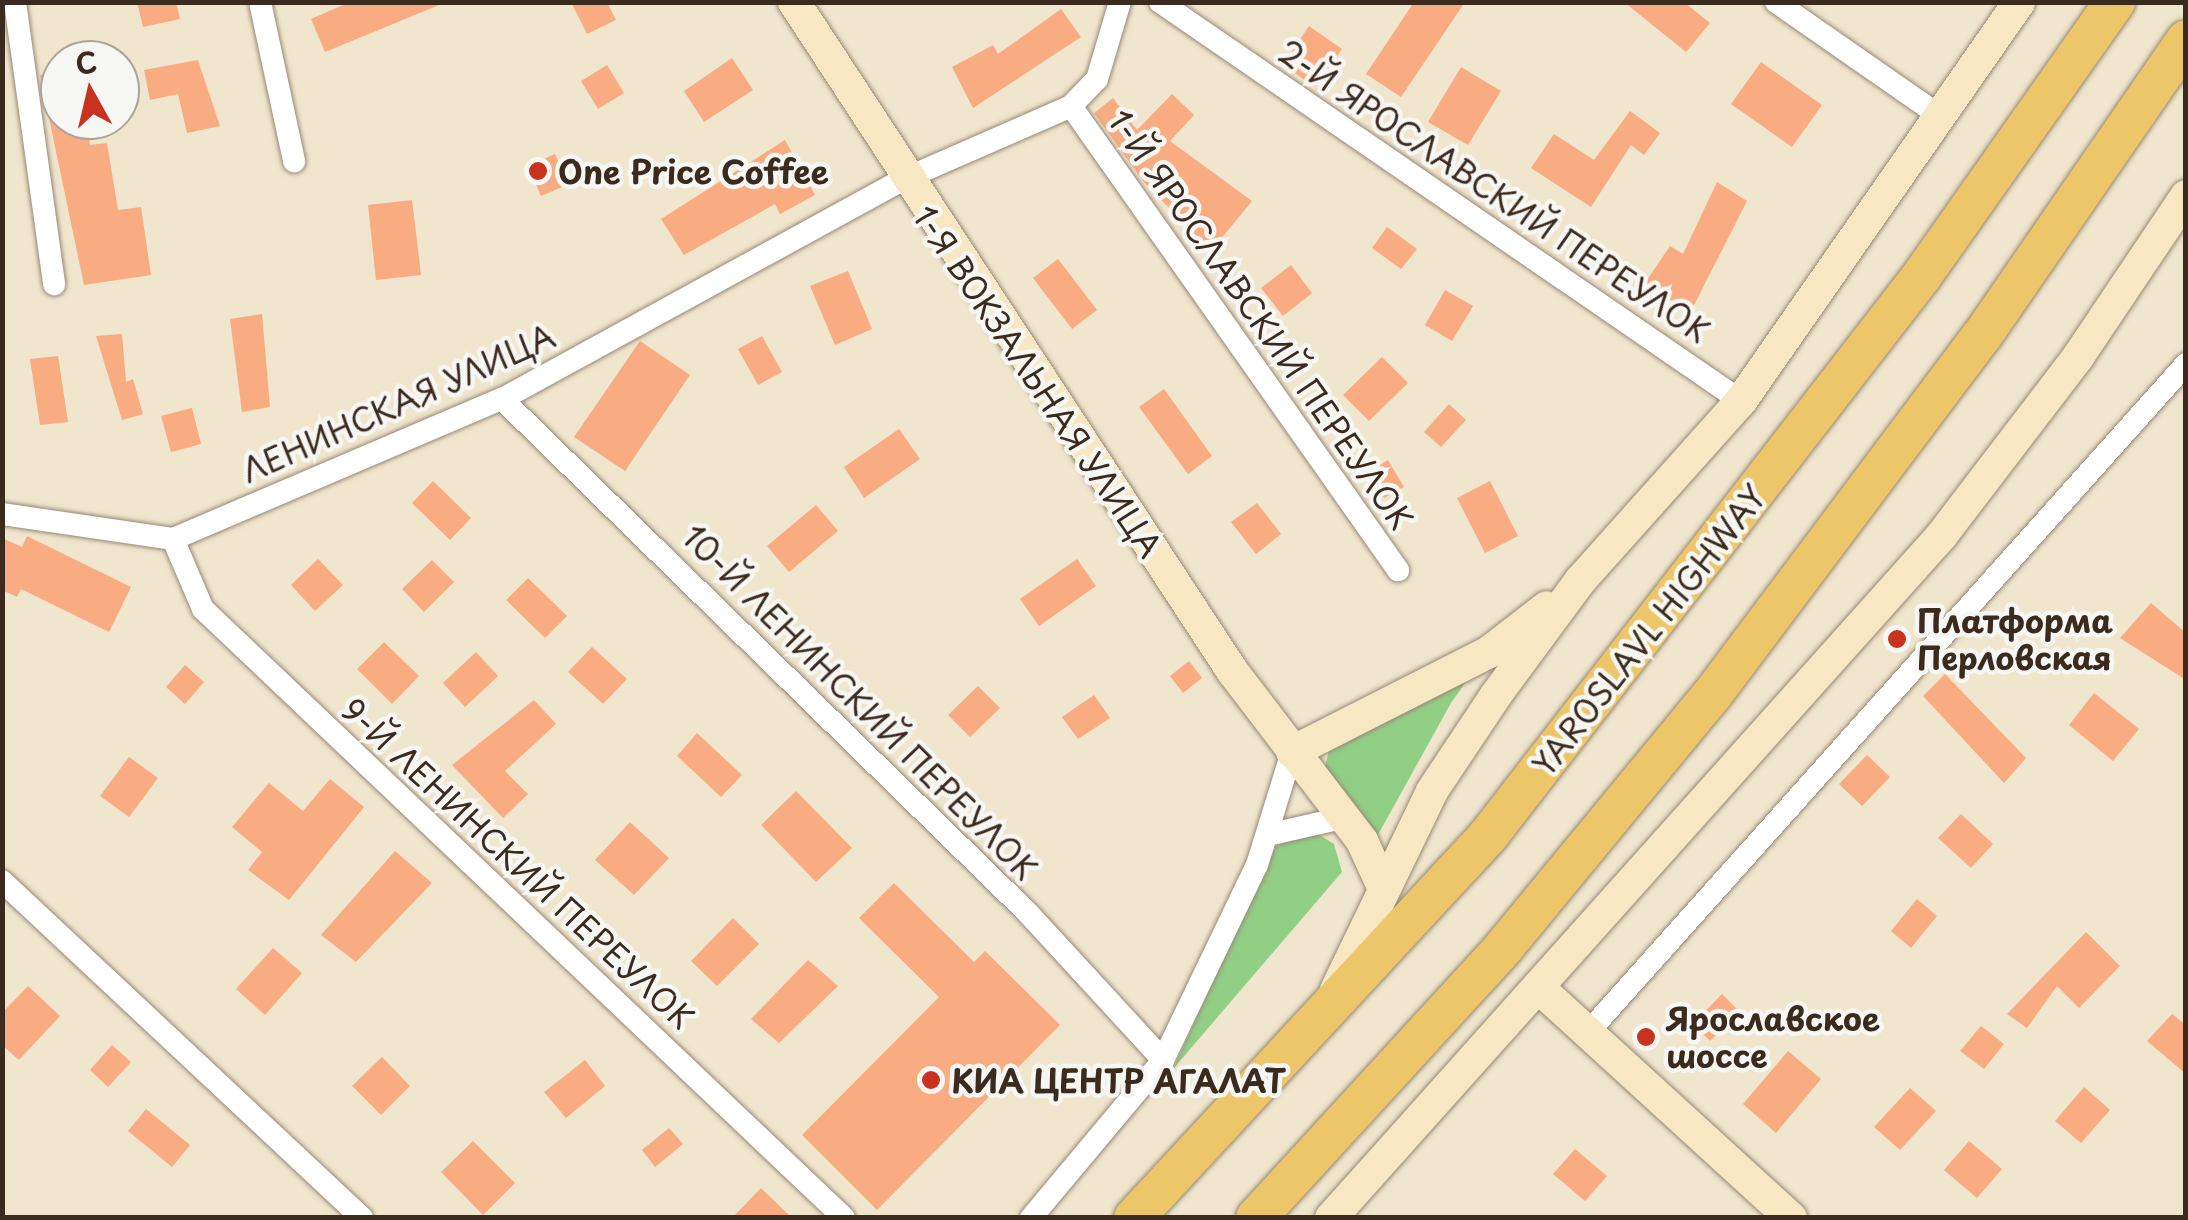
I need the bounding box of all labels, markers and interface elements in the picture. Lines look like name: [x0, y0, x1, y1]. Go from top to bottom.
street label: 2-Й ЯРОСЛАВСКИЙ ПЕРЕУЛОК: [1270, 32, 1718, 350]
text: С: [73, 39, 99, 85]
north arrow: [40, 40, 140, 140]
street label: 1-Й ЯРОСЛАВСКИЙ ПЕРЕУЛОК: [1100, 101, 1422, 537]
place label: One Price Coffee: [558, 152, 831, 190]
marker: One Price Coffee: [527, 160, 549, 182]
street label: 1-Я ВОКЗАЛЬНАЯ УЛИЦА: [905, 197, 1171, 565]
street label: ЛЕНИНСКАЯ УЛИЦА: [235, 317, 561, 489]
street label: YAROSLAVL HIGHWAY: [1522, 476, 1776, 784]
street label: 10-Й ЛЕНИНСКИЙ ПЕРЕУЛОК: [674, 516, 1046, 888]
place label: Платформа Перловская: [1917, 602, 2113, 677]
marker: Платформа Перловская: [1886, 628, 1908, 650]
street label: 9-Й ЛЕНИНСКИЙ ПЕРЕУЛОК: [333, 689, 703, 1037]
place label: Ярославское шоссе: [1666, 1000, 1880, 1075]
marker: Ярославское шоссе: [1635, 1026, 1657, 1048]
place label: КИА ЦЕНТР АГАЛАТ: [951, 1061, 1293, 1099]
marker: КИА ЦЕНТР АГАЛАТ: [920, 1069, 942, 1091]

